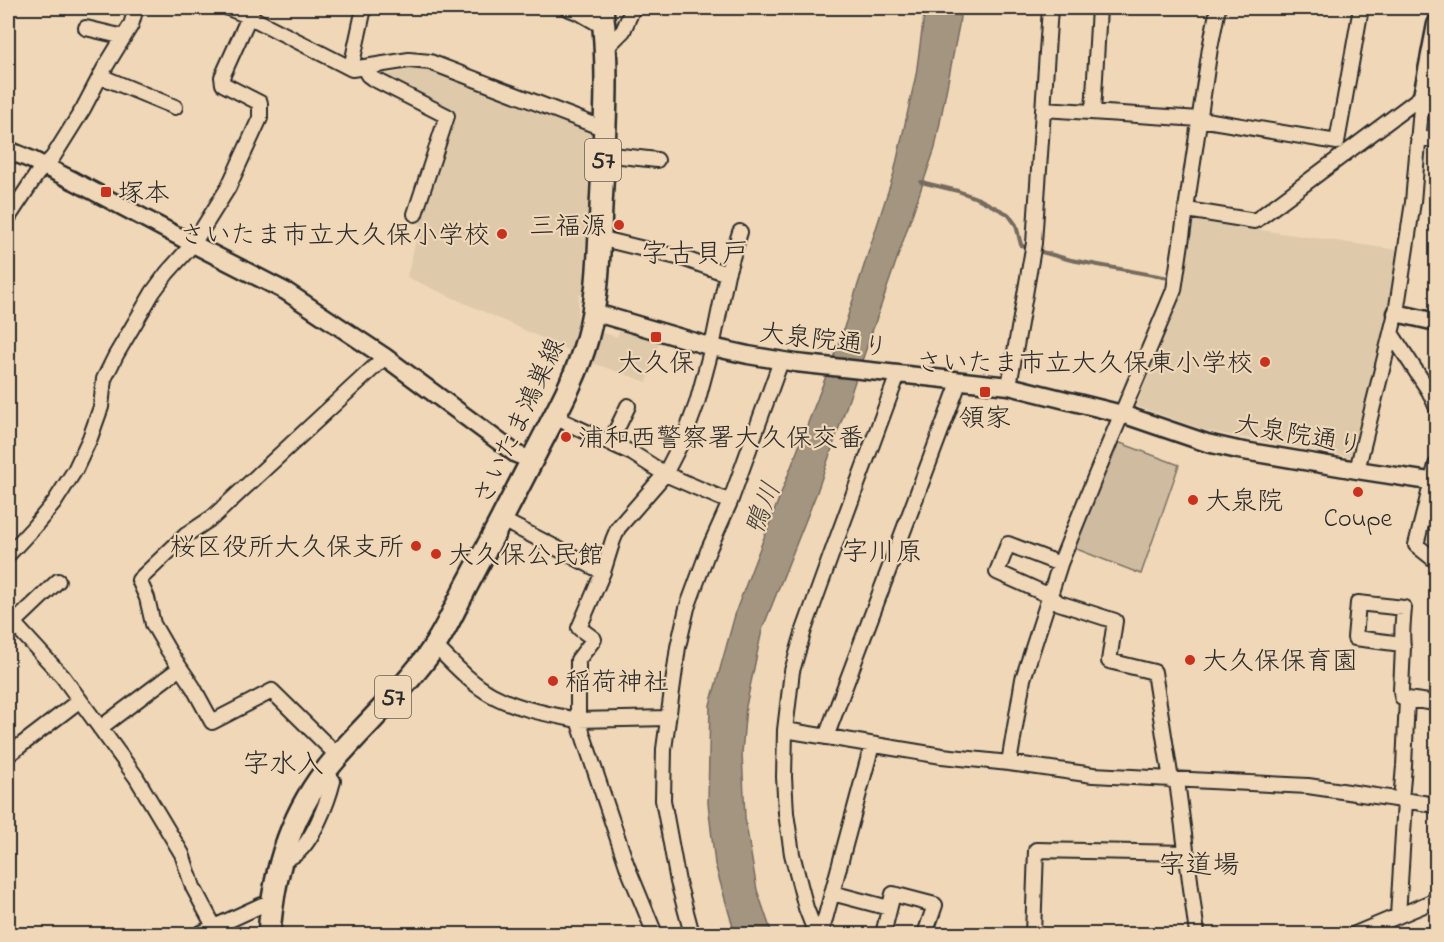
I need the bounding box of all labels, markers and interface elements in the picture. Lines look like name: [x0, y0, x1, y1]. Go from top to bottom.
road number: 57: [585, 139, 621, 181]
place label: 塚本: [118, 176, 170, 214]
marker: 塚本: [99, 185, 113, 199]
place label: 三福源: [529, 209, 607, 247]
place label: さいたま市立大久保小学校: [179, 218, 490, 256]
marker: 三福源: [612, 218, 626, 232]
marker: さいたま市立大久保小学校: [495, 227, 509, 241]
district label: 字古貝戸: [641, 236, 749, 275]
street label: 大泉院通り: [757, 315, 890, 369]
marker: 大久保: [649, 330, 663, 344]
street label: さいたま鴻巣線: [465, 332, 576, 512]
place label: 大久保: [617, 346, 695, 384]
place label: さいたま市立大久保東小学校: [916, 346, 1253, 384]
marker: さいたま市立大久保東小学校: [1258, 355, 1272, 369]
marker: 領家: [978, 385, 992, 399]
place label: 領家: [959, 401, 1011, 439]
street label: 大泉院通り: [1231, 407, 1366, 467]
place label: 浦和西警察署大久保交番: [578, 421, 864, 459]
marker: 浦和西警察署大久保交番: [559, 430, 573, 444]
water label: 鴨川: [736, 477, 792, 541]
place label: 大泉院: [1205, 484, 1283, 522]
marker: Coupe: [1351, 485, 1365, 499]
marker: 大泉院: [1186, 493, 1200, 507]
place label: Coupe: [1324, 501, 1393, 539]
place label: 桜区役所大久保支所: [170, 530, 404, 568]
district label: 字川原: [842, 534, 923, 573]
place label: 大久保公民館: [448, 538, 604, 576]
marker: 桜区役所大久保支所: [409, 539, 423, 553]
marker: 大久保公民館: [429, 547, 443, 561]
place label: 大久保保育園: [1202, 644, 1358, 682]
marker: 大久保保育園: [1183, 653, 1197, 667]
place label: 稲荷神社: [565, 665, 669, 703]
marker: 稲荷神社: [546, 674, 560, 688]
road number: 57: [375, 676, 411, 718]
district label: 字水入: [243, 746, 324, 785]
district label: 字道場: [1159, 847, 1240, 886]

